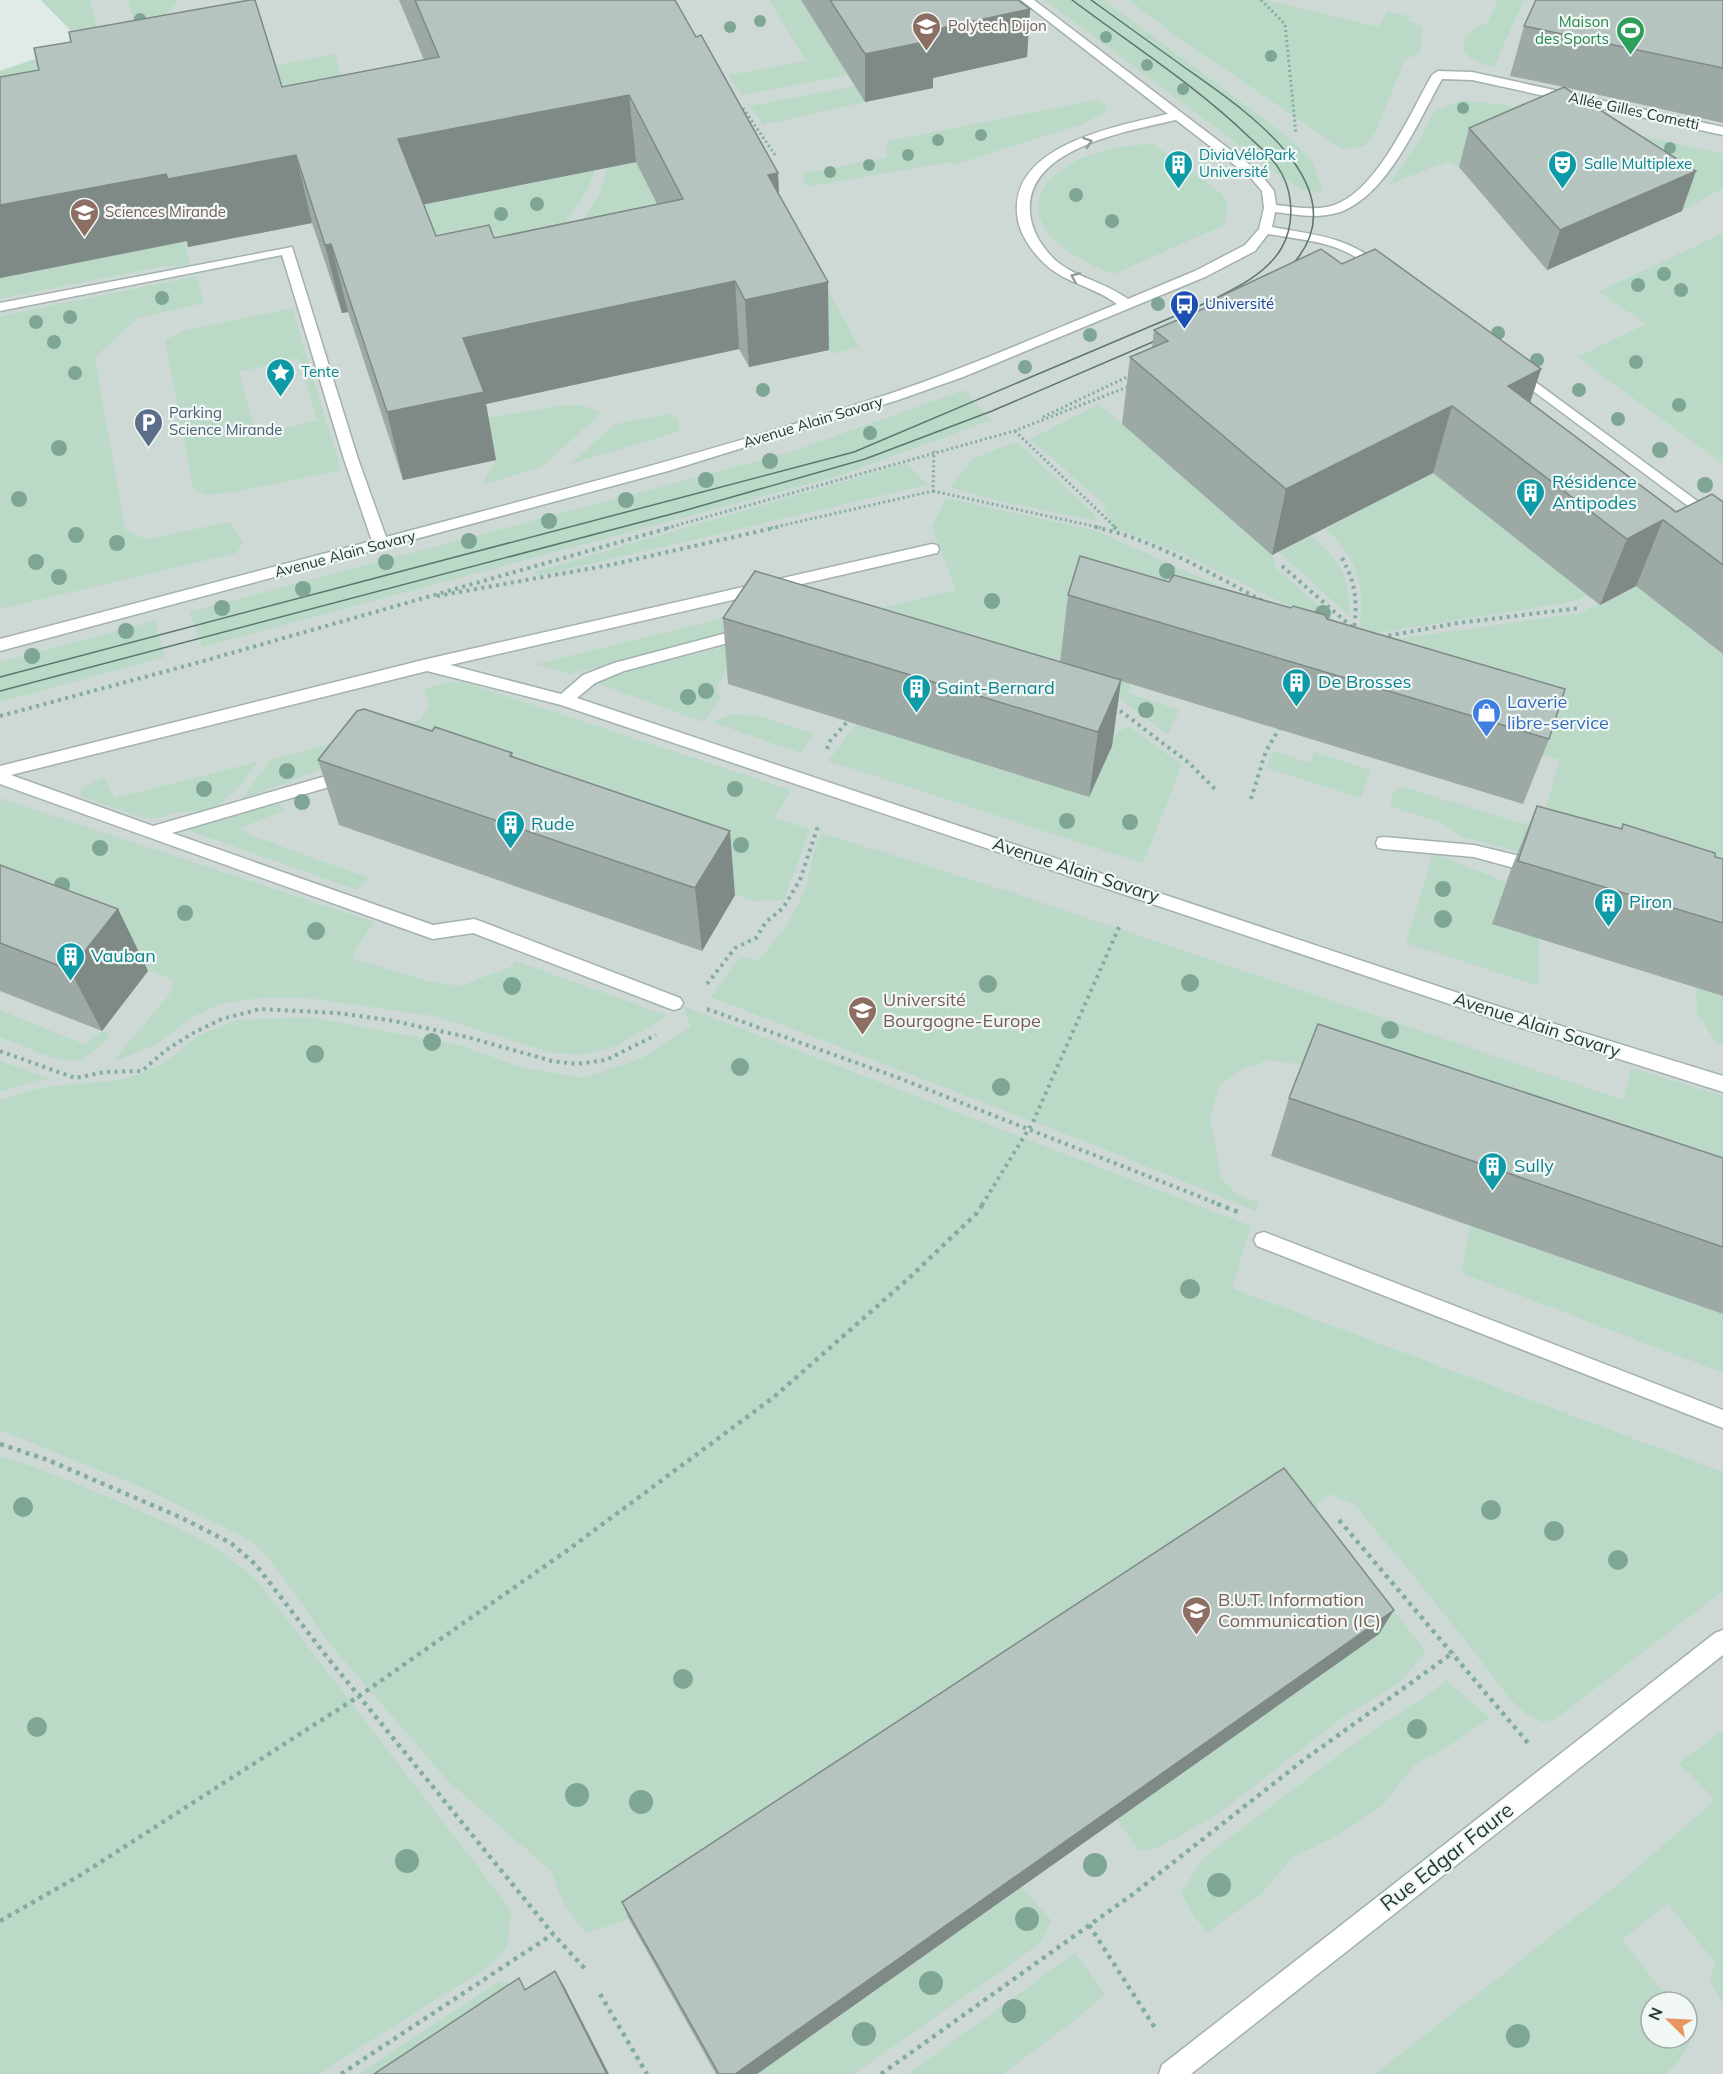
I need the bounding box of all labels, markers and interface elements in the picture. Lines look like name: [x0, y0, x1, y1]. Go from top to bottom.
school or university icon: Polytech Dijon: [911, 10, 943, 52]
place label: Maison des Sports: [1535, 12, 1609, 48]
sports icon: Maison des Sports: [1614, 15, 1646, 57]
place label: Polytech Dijon: [948, 16, 1047, 35]
street label: Allée Gilles Cometti: [1567, 87, 1701, 134]
one-way arrow: [1082, 137, 1093, 149]
place label: DiviaVéloPark Université: [1199, 145, 1296, 181]
building icon: DiviaVéloPark Université: [1162, 148, 1194, 190]
theatre icon: Salle Multiplexe: [1547, 148, 1579, 190]
place label: Salle Multiplexe: [1584, 154, 1692, 173]
school or university icon: Sciences Mirande: [68, 196, 100, 238]
place label: Sciences Mirande: [105, 202, 226, 221]
one-way arrow: [1070, 272, 1081, 284]
bus stop icon: Université: [1168, 288, 1200, 330]
place label: Université: [1205, 294, 1274, 313]
place icon: Tente: [264, 356, 296, 398]
place label: Tente: [301, 362, 339, 381]
street label: Avenue Alain Savary: [741, 391, 885, 452]
place label: Parking Science Mirande: [169, 403, 282, 439]
parking icon: Parking Science Mirande: [132, 406, 164, 448]
place label: Résidence Antipodes: [1552, 470, 1637, 514]
building icon: Résidence Antipodes: [1515, 476, 1547, 518]
street label: Avenue Alain Savary: [272, 526, 417, 581]
building icon: De Brosses: [1281, 666, 1313, 708]
place label: De Brosses: [1318, 670, 1412, 693]
building icon: Saint-Bernard: [900, 672, 932, 714]
place label: Saint-Bernard: [937, 676, 1055, 699]
place label: Laverie libre-service: [1507, 690, 1609, 734]
shop icon: Laverie libre-service: [1470, 696, 1502, 738]
building icon: Rude: [494, 808, 526, 850]
place label: Rude: [531, 812, 574, 835]
street label: Avenue Alain Savary: [990, 832, 1163, 907]
building icon: Piron: [1592, 886, 1624, 928]
place label: Piron: [1629, 890, 1672, 913]
building icon: Vauban: [54, 940, 86, 982]
place label: Vauban: [91, 944, 156, 967]
street label: Avenue Alain Savary: [1451, 987, 1624, 1062]
place label: Université Bourgogne-Europe: [883, 988, 1041, 1032]
school or university icon: Université Bourgogne-Europe: [846, 994, 878, 1036]
building icon: Sully: [1477, 1150, 1509, 1192]
place label: Sully: [1514, 1154, 1554, 1177]
place label: B.U.T. Information Communication (IC): [1218, 1588, 1381, 1632]
school or university icon: B.U.T. Information Communication (IC): [1181, 1594, 1213, 1636]
street label: Rue Edgar Faure: [1375, 1796, 1518, 1916]
north arrow: [1639, 1990, 1699, 2050]
text: N: [1644, 2004, 1667, 2023]

